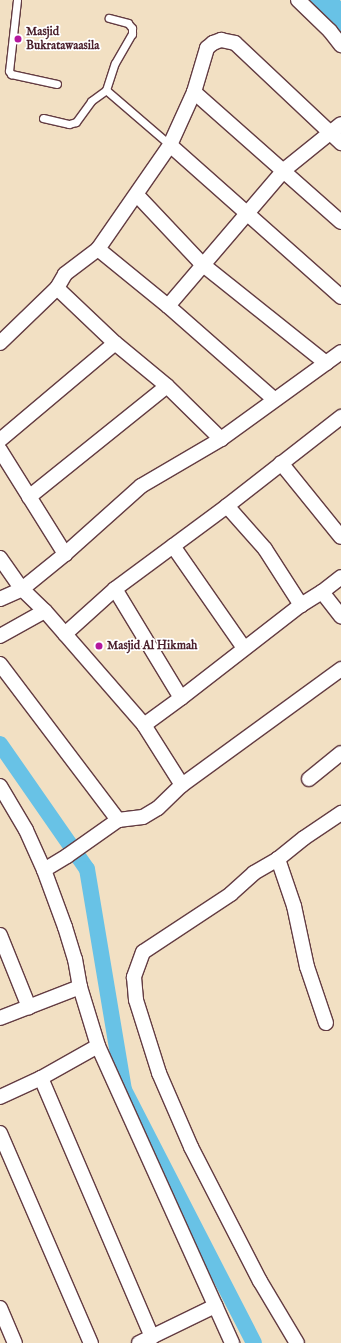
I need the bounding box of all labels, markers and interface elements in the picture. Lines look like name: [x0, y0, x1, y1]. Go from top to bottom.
place label: Masjid Bukratawaasila: [26, 25, 99, 53]
marker: Masjid Bukratawaasila: [13, 34, 23, 44]
place label: Masjid Al Hikmah: [107, 639, 198, 653]
marker: Masjid Al Hikmah: [94, 641, 104, 651]

